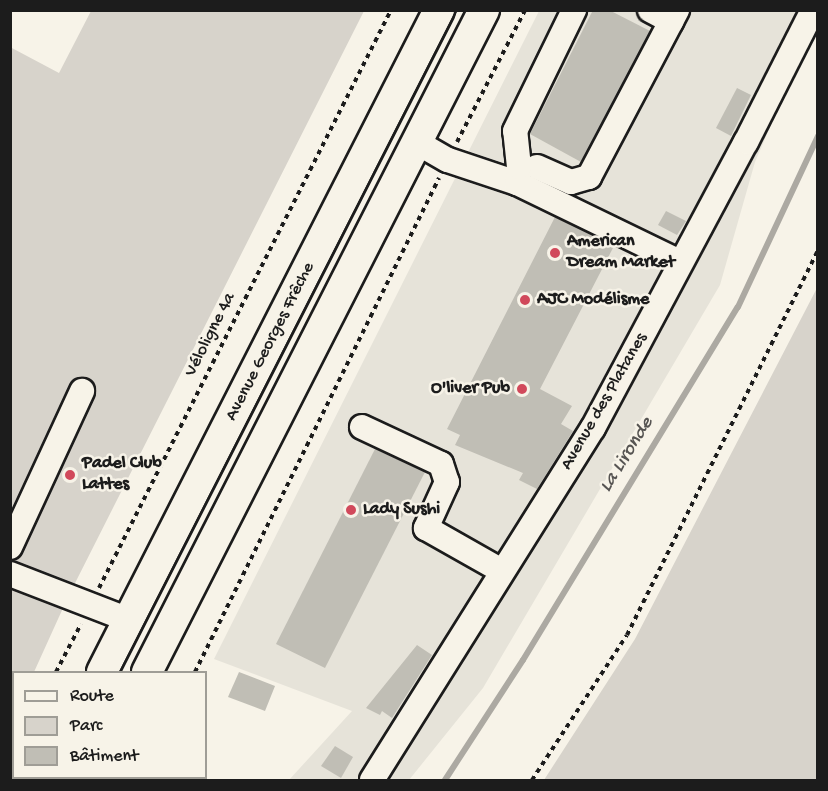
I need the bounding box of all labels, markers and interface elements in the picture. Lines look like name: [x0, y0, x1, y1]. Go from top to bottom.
place label: American Dream Market: [567, 232, 675, 274]
marker: American Dream Market: [548, 246, 562, 260]
street label: Avenue Georges Frêche: [222, 259, 320, 425]
street label: Véloligne 4a: [181, 289, 241, 381]
place label: AJC Modélisme: [537, 289, 649, 311]
marker: AJC Modélisme: [518, 293, 532, 307]
street label: Avenue des Platanes: [557, 330, 653, 474]
place label: O'liver Pub: [431, 378, 510, 400]
marker: O'liver Pub: [515, 382, 529, 396]
water label: La Lironde: [595, 413, 659, 497]
place label: Padel Club Lattes: [82, 454, 162, 496]
marker: Padel Club Lattes: [63, 468, 77, 482]
place label: Lady Sushi: [363, 499, 440, 521]
marker: Lady Sushi: [344, 503, 358, 517]
legend: [12, 671, 207, 779]
text: Route: [70, 686, 114, 707]
text: Parc: [70, 716, 102, 737]
text: Bâtiment: [70, 746, 138, 767]

